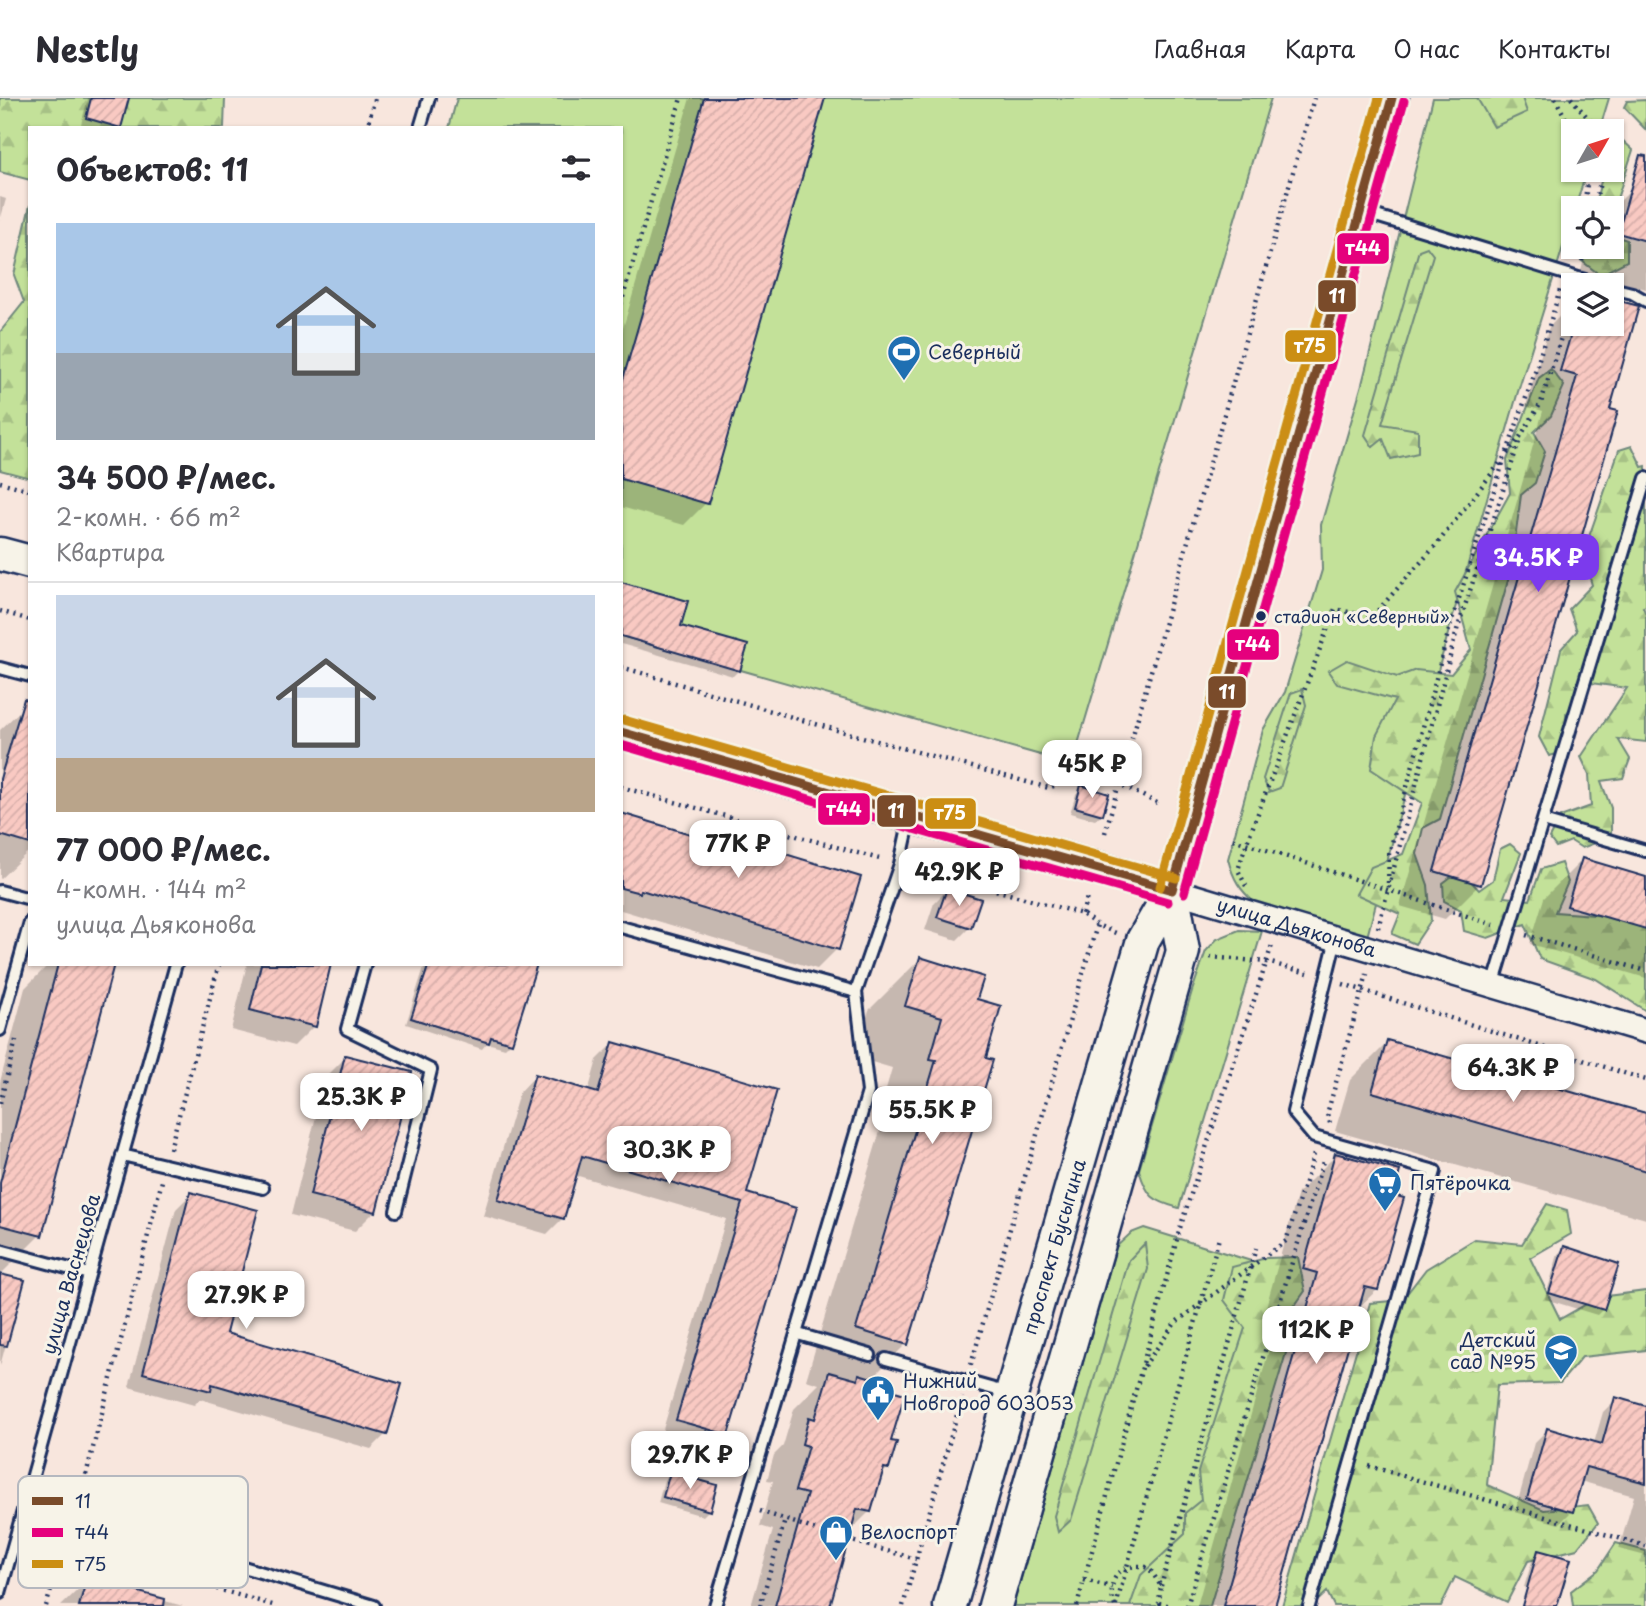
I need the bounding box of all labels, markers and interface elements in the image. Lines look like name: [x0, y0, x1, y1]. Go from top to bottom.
text: Nestly: [35, 23, 139, 73]
text: Главная: [1154, 30, 1247, 66]
text: Карта: [1285, 30, 1355, 66]
text: О нас: [1393, 30, 1460, 66]
text: Контакты: [1498, 30, 1611, 66]
north arrow: [1561, 119, 1624, 182]
map controls: [1561, 119, 1624, 336]
text: Объектов: 11: [56, 146, 249, 191]
icon: filters: [557, 149, 595, 187]
button: locate: [1561, 196, 1624, 259]
line badge: т44: [1336, 232, 1390, 265]
text: т44: [1345, 233, 1381, 261]
icon: home: [263, 268, 389, 394]
button: layers: [1561, 273, 1624, 336]
line badge: 11: [1317, 279, 1357, 313]
text: 11: [1328, 281, 1346, 309]
line badge: т75: [1284, 329, 1337, 363]
text: т75: [1294, 331, 1326, 359]
sports icon: Северный: [885, 333, 923, 382]
place label: Северный: [928, 337, 1021, 365]
text: 34 500 ₽/мес.: [56, 454, 276, 499]
text: 2-комн. · 66 m²: [56, 499, 241, 534]
text: Квартира: [56, 534, 164, 569]
pin: 34.5K ₽: [1473, 534, 1603, 594]
text: 34.5K ₽: [1493, 539, 1583, 574]
place label: стадион «Северный»: [1274, 603, 1450, 629]
marker: стадион «Северный»: [1254, 609, 1268, 623]
line badge: т44: [1226, 628, 1280, 661]
text: т44: [1235, 629, 1271, 657]
icon: home: [263, 640, 389, 766]
line badge: 11: [1207, 675, 1247, 709]
text: 11: [1218, 677, 1236, 705]
pin: 45K ₽: [1043, 740, 1141, 800]
text: 45K ₽: [1058, 745, 1126, 780]
line badge: т44: [817, 792, 871, 826]
text: т44: [826, 794, 862, 822]
line badge: 11: [876, 794, 917, 828]
text: 11: [887, 796, 905, 824]
line badge: т75: [924, 797, 977, 830]
text: т75: [934, 798, 966, 826]
pin: 77K ₽: [689, 820, 787, 880]
text: 77K ₽: [705, 825, 771, 860]
text: 77 000 ₽/мес.: [56, 826, 271, 871]
pin: 42.9K ₽: [894, 848, 1024, 908]
text: 42.9K ₽: [915, 853, 1003, 888]
text: 4-комн. · 144 m²: [56, 871, 247, 906]
street label: улица Дьяконова: [1214, 889, 1380, 963]
text: улица Дьяконова: [56, 906, 256, 941]
pin: 64.3K ₽: [1448, 1044, 1578, 1104]
text: 64.3K ₽: [1467, 1049, 1559, 1084]
pin: 25.3K ₽: [296, 1074, 426, 1133]
text: 25.3K ₽: [316, 1078, 406, 1113]
pin: 55.5K ₽: [867, 1086, 997, 1146]
text: 55.5K ₽: [888, 1091, 976, 1126]
pin: 30.3K ₽: [604, 1126, 734, 1186]
text: 30.3K ₽: [623, 1131, 715, 1166]
street label: проспект Бусыгина: [1014, 1155, 1092, 1338]
supermarket icon: Пятёрочка: [1366, 1164, 1404, 1213]
place label: Пятёрочка: [1410, 1168, 1511, 1196]
street label: улица Васнецова: [34, 1190, 106, 1357]
pin: 27.9K ₽: [181, 1272, 311, 1331]
text: 27.9K ₽: [204, 1276, 289, 1311]
pin: 112K ₽: [1259, 1306, 1373, 1366]
text: 112K ₽: [1278, 1311, 1354, 1346]
place label: Детский сад №95: [1450, 1325, 1536, 1375]
school or university icon: Детский сад №95: [1542, 1332, 1580, 1381]
place label: Нижний Новгород 603053: [903, 1366, 1074, 1416]
public building icon: Нижний Новгород 603053: [859, 1373, 897, 1422]
pin: 29.7K ₽: [625, 1432, 755, 1491]
text: 29.7K ₽: [647, 1436, 733, 1471]
legend: [18, 1476, 248, 1588]
text: 11: [75, 1486, 91, 1514]
shop icon: Велоспорт: [817, 1513, 855, 1562]
text: т44: [75, 1517, 109, 1545]
place label: Велоспорт: [860, 1517, 958, 1545]
text: т75: [75, 1549, 106, 1577]

